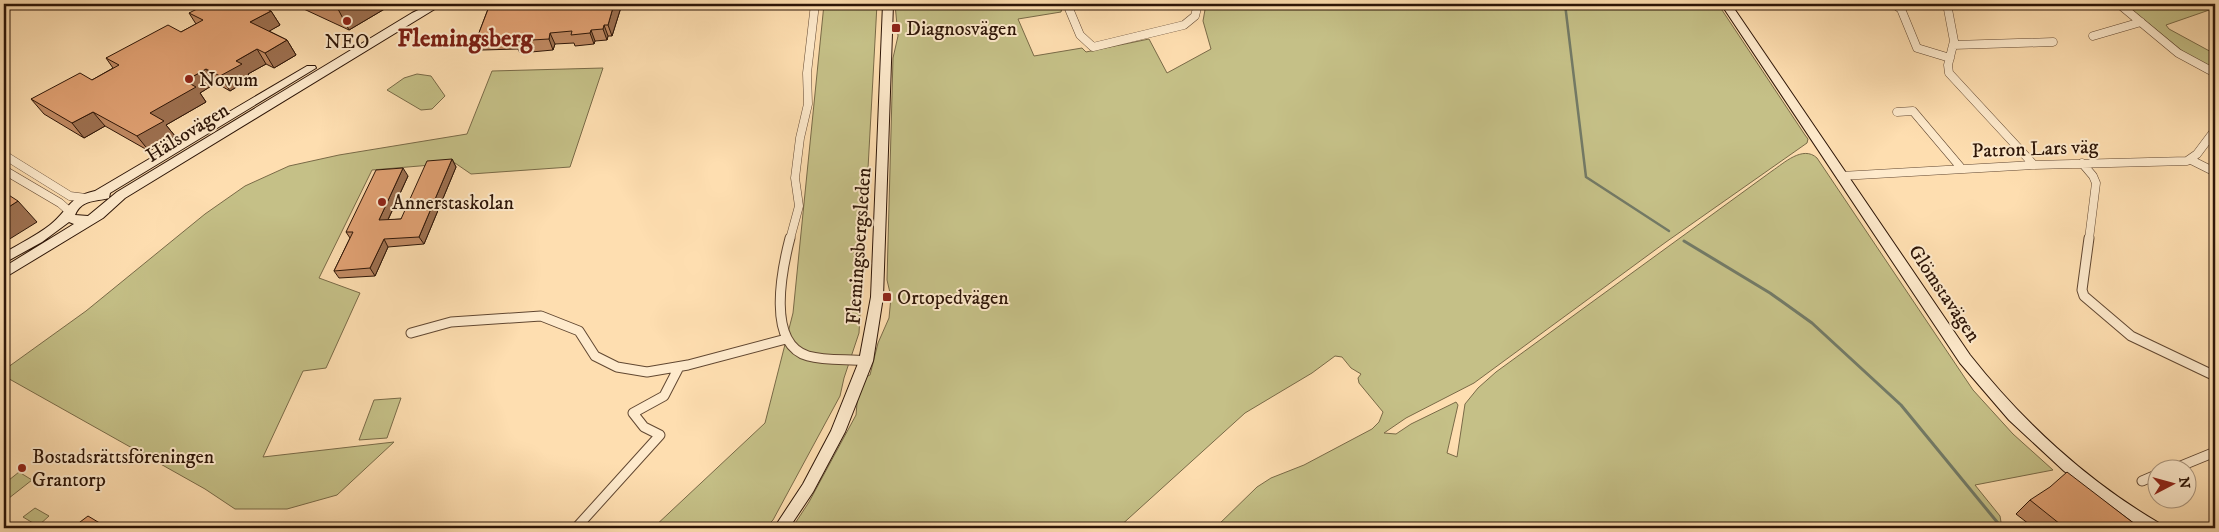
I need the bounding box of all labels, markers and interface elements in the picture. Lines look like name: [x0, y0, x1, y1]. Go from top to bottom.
marker: NEO: [341, 15, 353, 27]
place label: Diagnosvägen: [906, 17, 1017, 42]
marker: Diagnosvägen: [890, 22, 902, 34]
district label: Flemingsberg: [397, 23, 534, 54]
place label: NEO: [325, 30, 369, 55]
place label: Novum: [199, 68, 258, 93]
marker: Novum: [183, 73, 195, 85]
street label: Hälsovägen: [142, 98, 235, 169]
street label: Patron Lars väg: [1971, 135, 2099, 164]
street label: Flemingsbergsleden: [842, 166, 878, 326]
place label: Annerstaskolan: [392, 191, 514, 216]
marker: Annerstaskolan: [376, 196, 388, 208]
street label: Glömstavägen: [1902, 240, 1986, 348]
place label: Ortopedvägen: [897, 286, 1009, 311]
marker: Ortopedvägen: [881, 291, 893, 303]
place label: Bostadsrättsföreningen Grantorp: [32, 445, 215, 493]
north arrow: [2146, 460, 2196, 510]
marker: Bostadsrättsföreningen Grantorp: [16, 462, 28, 474]
text: N: [2174, 476, 2194, 490]

